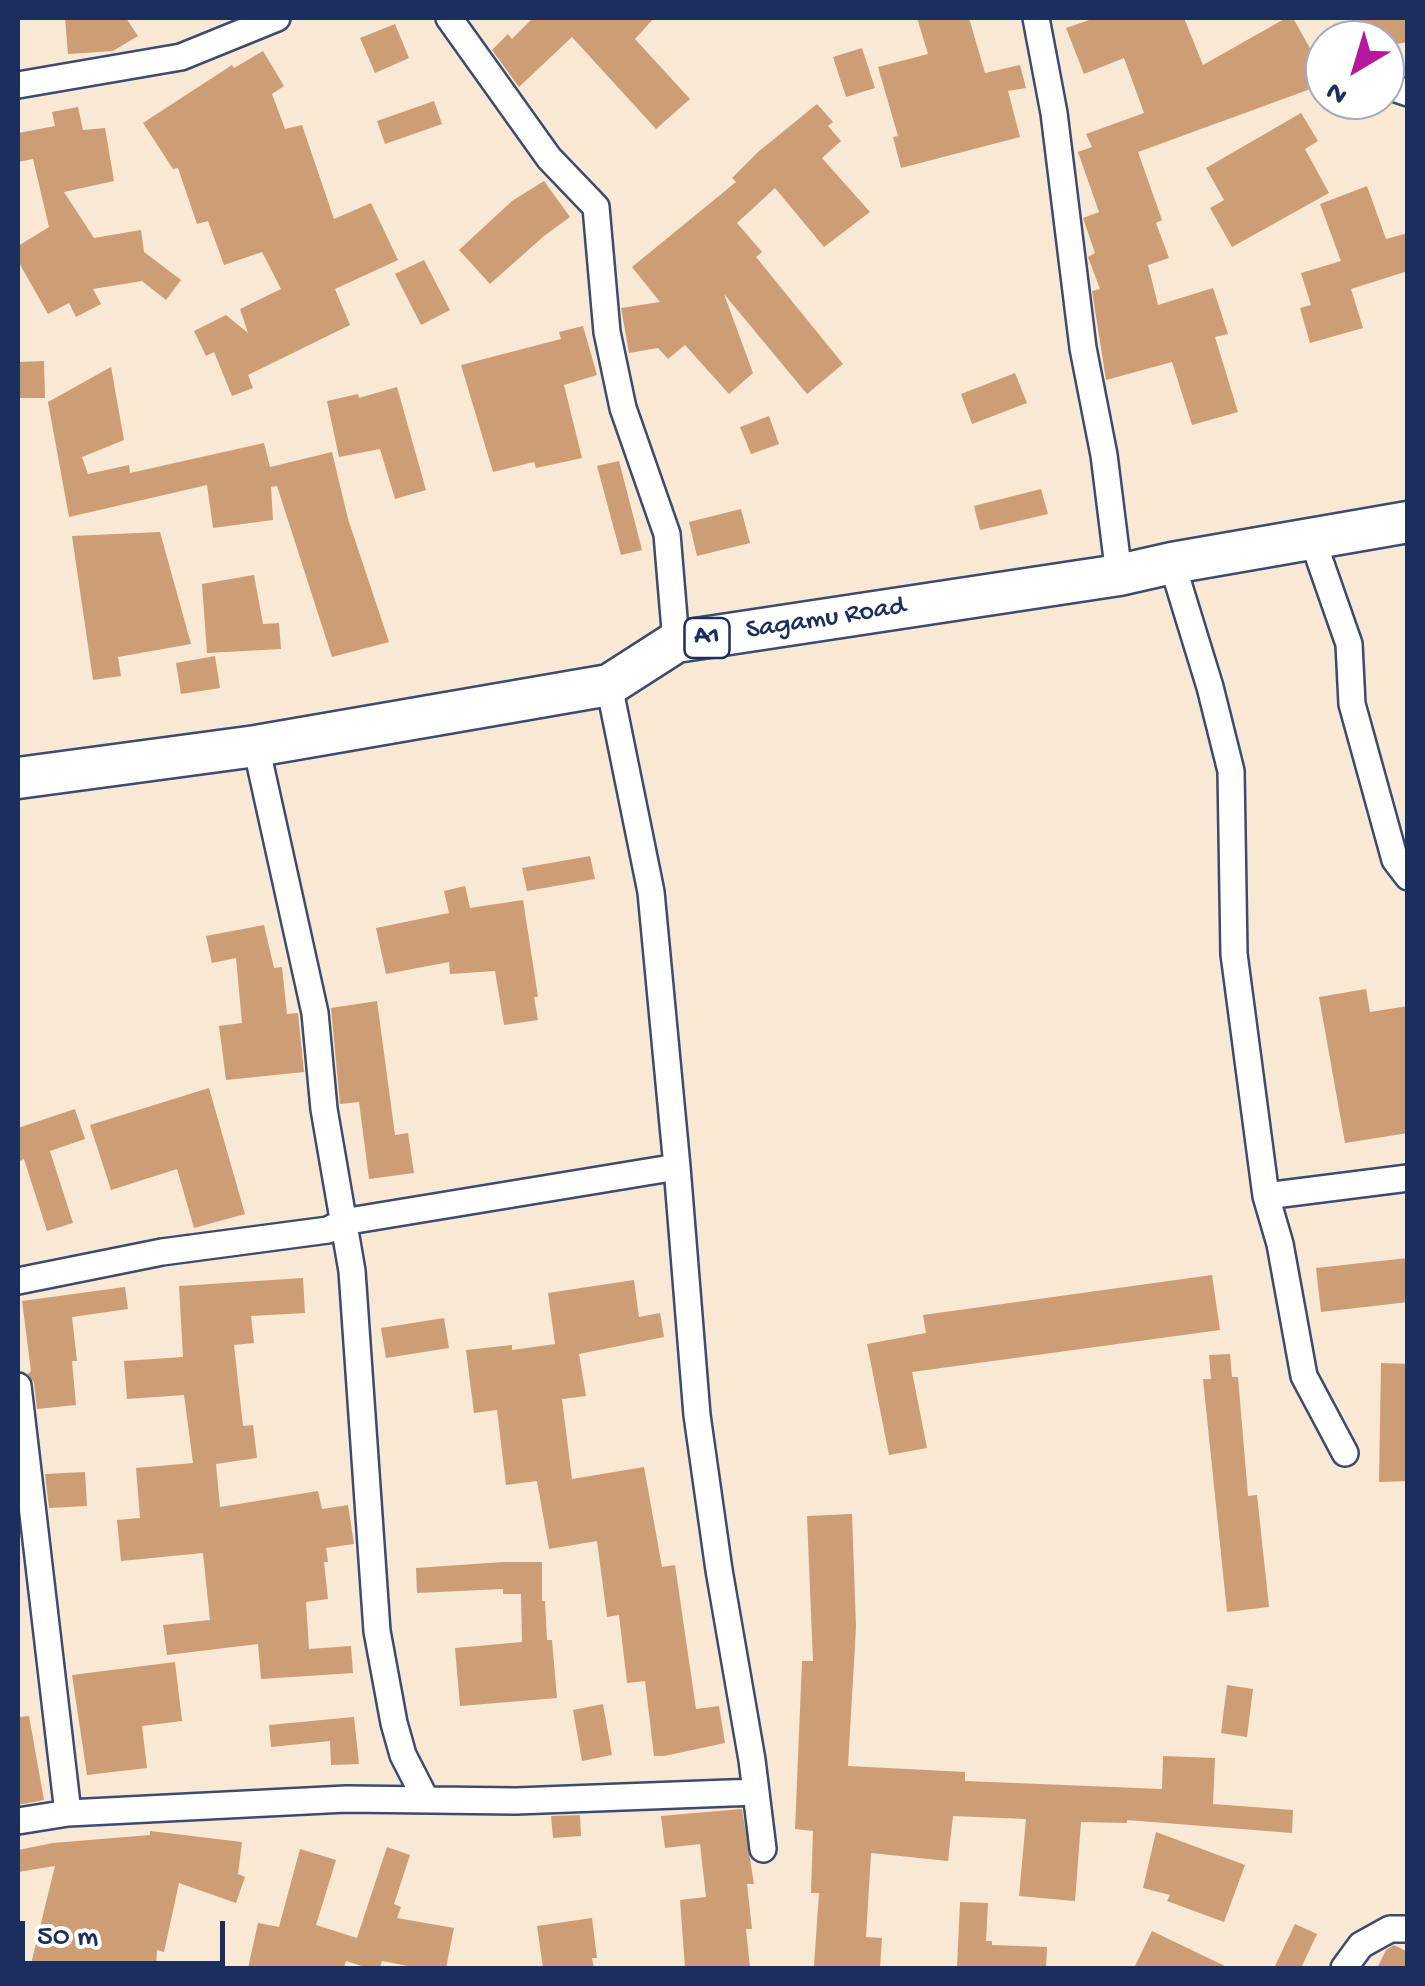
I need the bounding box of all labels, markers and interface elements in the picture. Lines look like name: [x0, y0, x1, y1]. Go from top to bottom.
north arrow: [1305, 20, 1405, 120]
text: N: [1320, 74, 1355, 111]
street label: Sagamu Road: [744, 591, 908, 649]
road number: A1: [684, 618, 730, 658]
scale bar: [25, 1901, 230, 1963]
text: 50 m: [37, 1921, 98, 1956]

